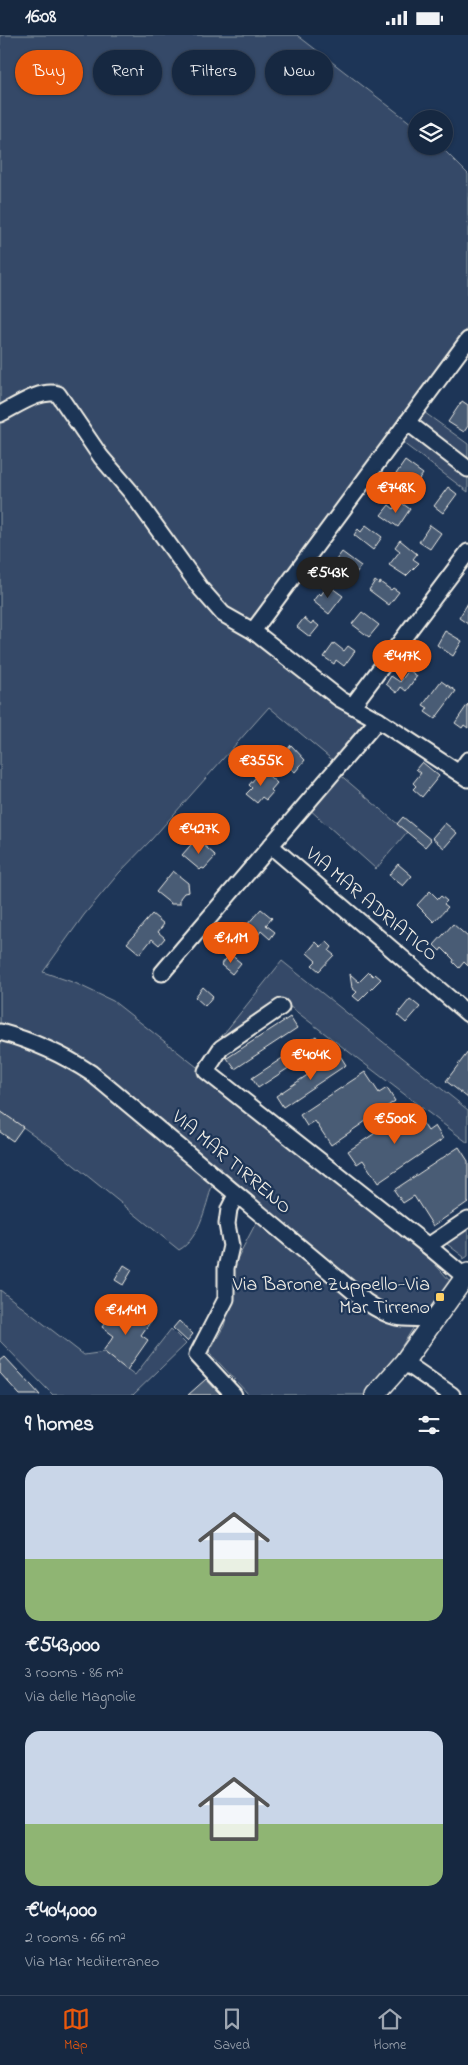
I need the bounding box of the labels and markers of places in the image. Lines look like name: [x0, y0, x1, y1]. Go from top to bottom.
pin: €748K: [361, 471, 431, 514]
pin: €543K: [293, 557, 363, 599]
pin: €417K: [367, 639, 437, 682]
pin: €355K: [226, 745, 296, 787]
pin: €427K: [164, 813, 234, 855]
pin: €1.1M: [196, 921, 266, 964]
pin: €404K: [276, 1039, 346, 1081]
pin: €500K: [360, 1103, 430, 1145]
place label: Via Barone Zuppello-Via Mar Tirreno: [232, 1271, 430, 1323]
marker: Via Barone Zuppello-Via Mar Tirreno: [434, 1291, 446, 1303]
pin: €1.14M: [85, 1293, 167, 1336]

